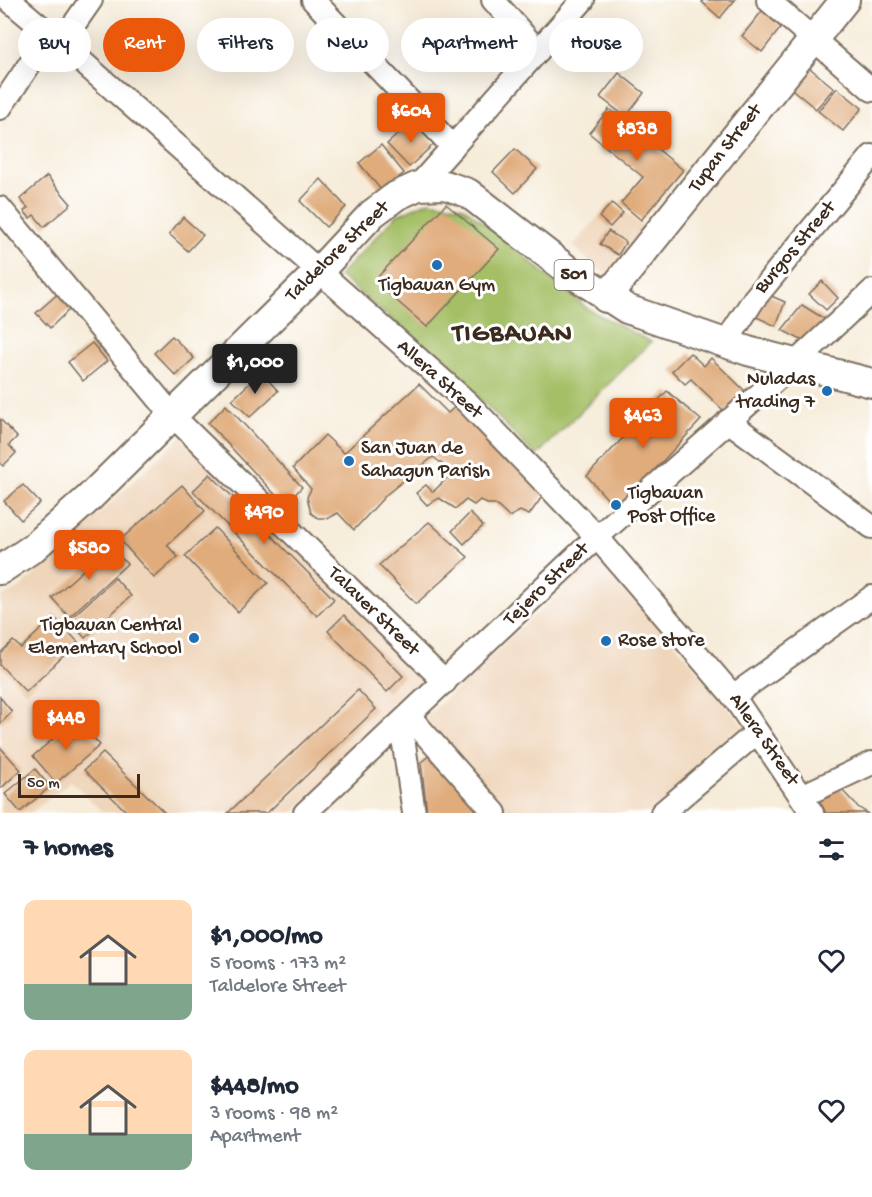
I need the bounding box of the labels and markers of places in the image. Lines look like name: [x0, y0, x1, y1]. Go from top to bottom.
pin: $604: [375, 93, 447, 144]
pin: $838: [601, 111, 673, 162]
marker: Tigbauan Gym: [430, 258, 444, 272]
place label: Tigbauan Gym: [378, 275, 495, 298]
pin: $1,000: [206, 344, 304, 395]
place label: Nuladas trading 7: [735, 369, 816, 415]
marker: Nuladas trading 7: [820, 384, 834, 398]
pin: $463: [607, 398, 679, 449]
place label: San Juan de Sahagun Parish: [361, 438, 490, 484]
marker: San Juan de Sahagun Parish: [342, 454, 356, 468]
place label: Tigbauan Post Office: [627, 483, 716, 529]
pin: $490: [228, 494, 300, 545]
marker: Tigbauan Post Office: [609, 498, 623, 512]
pin: $580: [53, 530, 125, 581]
place label: Tigbauan Central Elementary School: [28, 615, 182, 661]
place label: Rose store: [618, 630, 705, 653]
marker: Tigbauan Central Elementary School: [187, 631, 201, 645]
marker: Rose store: [599, 634, 613, 648]
pin: $448: [30, 700, 102, 751]

